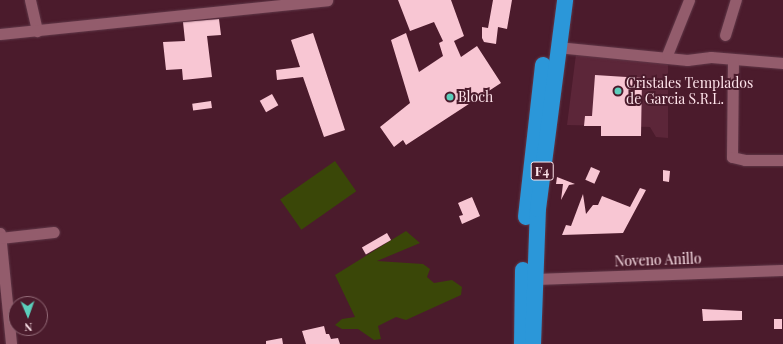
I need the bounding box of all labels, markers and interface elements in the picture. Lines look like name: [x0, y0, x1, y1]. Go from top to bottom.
place label: Cristales Templados de Garcia S.R.L.: [626, 75, 754, 108]
marker: Cristales Templados de Garcia S.R.L.: [613, 86, 623, 96]
place label: Bloch: [458, 89, 493, 105]
marker: Bloch: [445, 92, 455, 102]
road number: F4: [530, 160, 554, 182]
street label: Noveno Anillo: [614, 250, 702, 270]
north arrow: [8, 296, 48, 336]
text: N: [24, 320, 33, 335]

